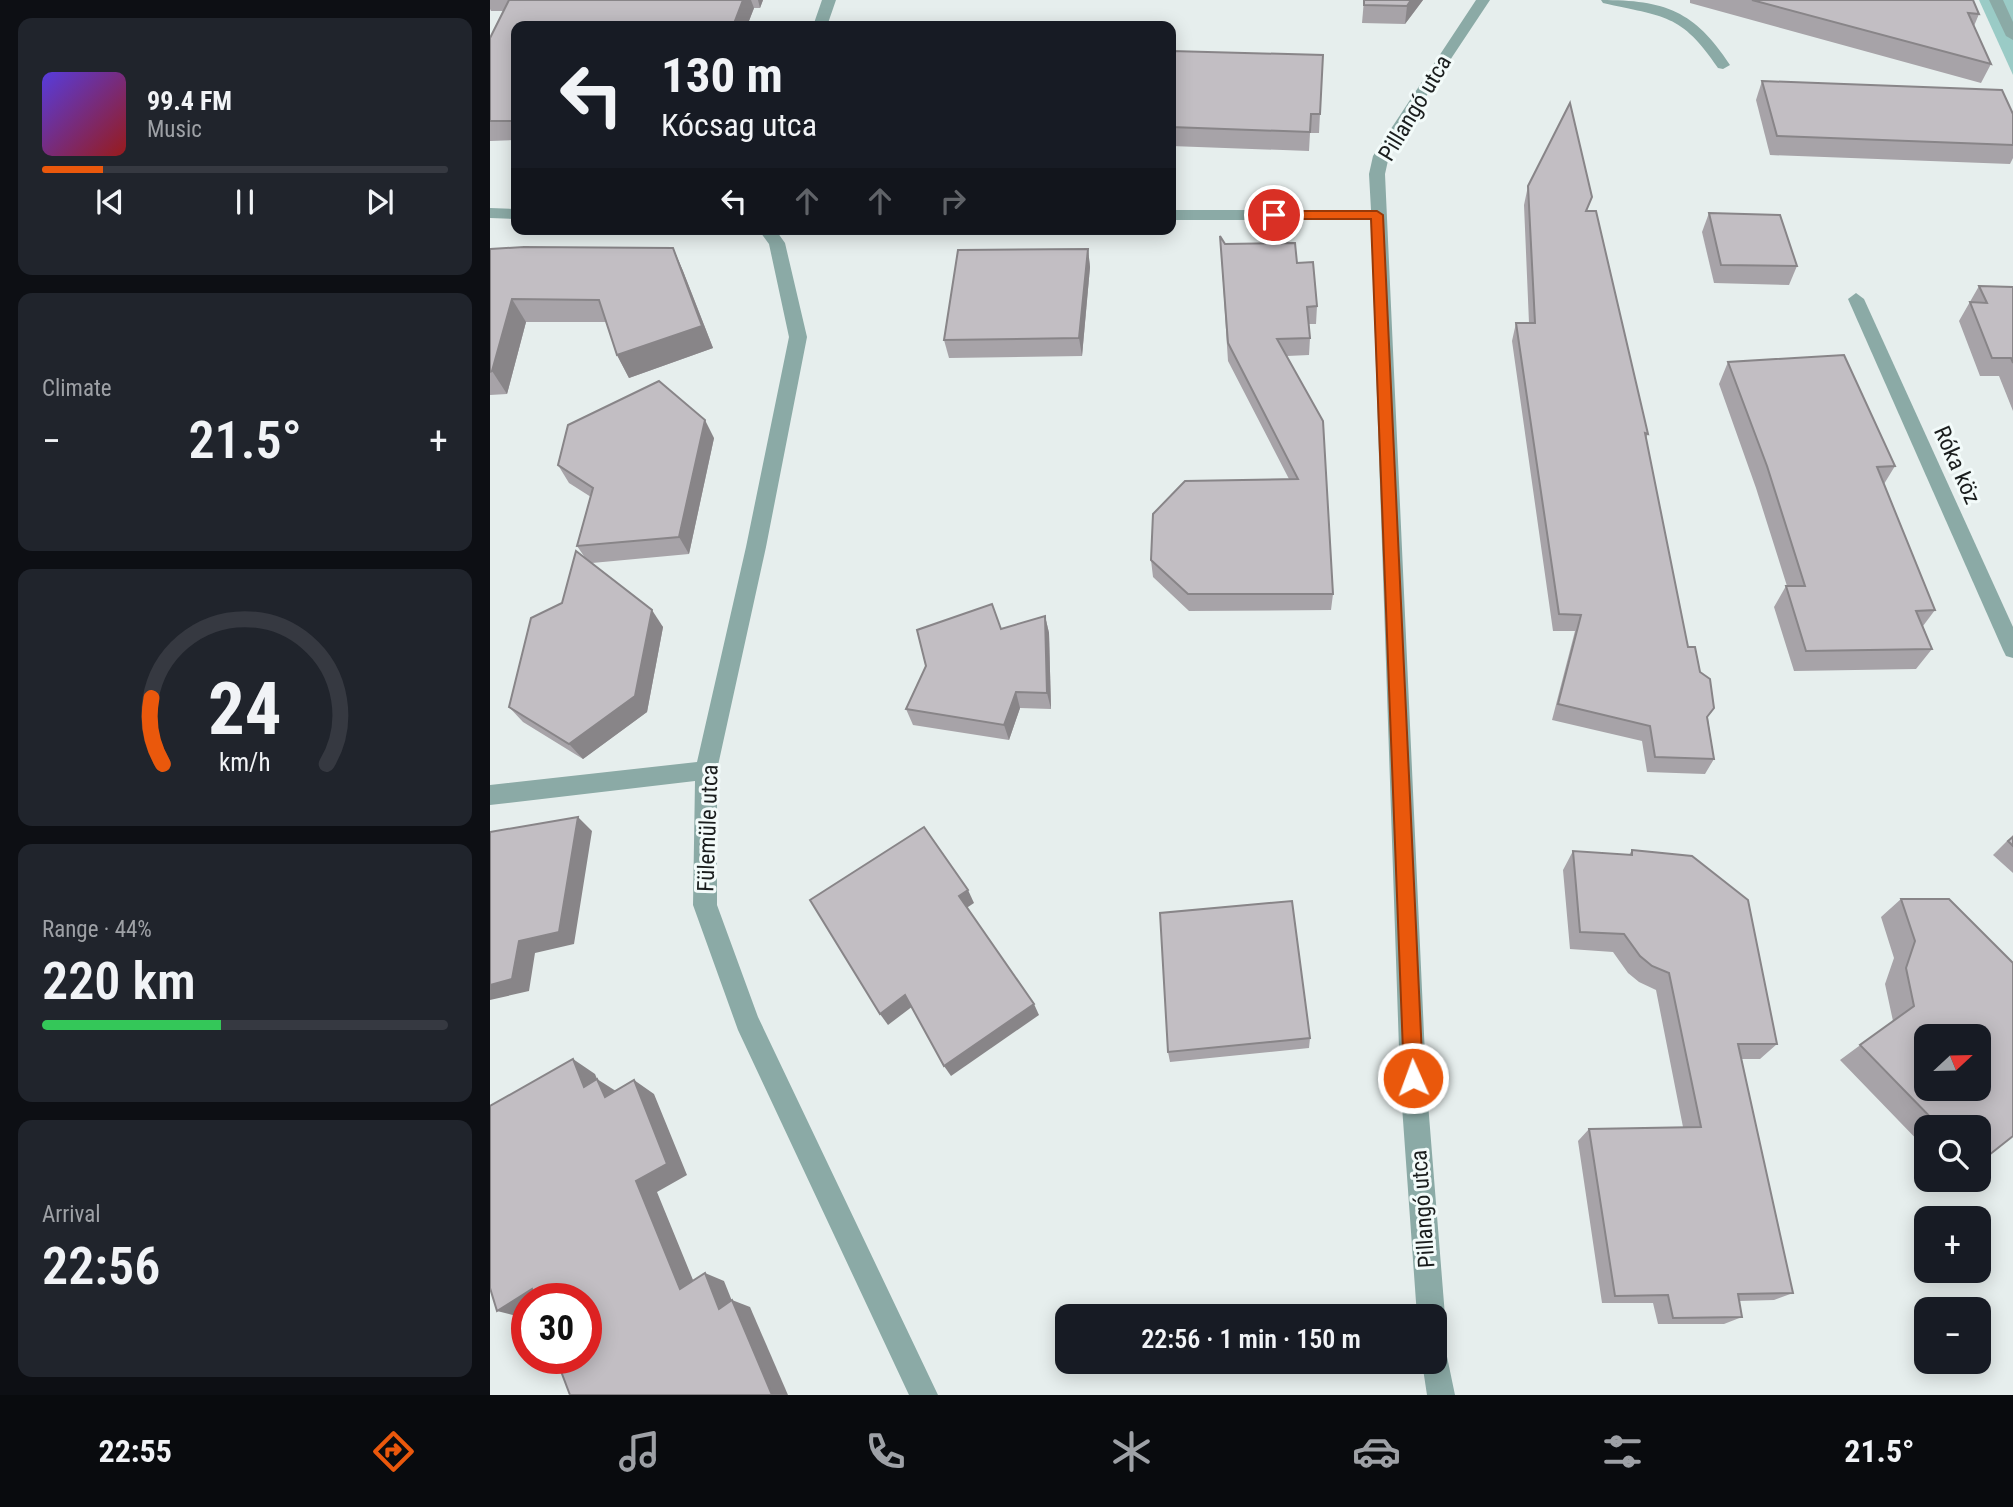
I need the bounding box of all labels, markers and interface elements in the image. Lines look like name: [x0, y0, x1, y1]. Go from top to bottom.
text: 130 m: [661, 47, 783, 104]
icon: left: [546, 49, 637, 140]
street label: Pillangó utca: [1373, 50, 1457, 166]
text: 99.4 FM: [147, 86, 232, 116]
text: Kócsag utca: [661, 106, 817, 144]
text: Music: [147, 116, 202, 143]
icon: left: [715, 182, 753, 220]
icon: ahead: [788, 182, 826, 220]
icon: ahead: [861, 182, 899, 220]
icon: right: [934, 182, 972, 220]
icon: previous: [91, 183, 129, 221]
icon: pause: [226, 183, 264, 221]
icon: next: [361, 183, 399, 221]
pin: [1244, 185, 1304, 245]
icon: arrive: [1255, 196, 1293, 234]
text: Climate: [42, 375, 112, 402]
text: 21.5°: [188, 410, 302, 471]
text: −: [42, 419, 61, 463]
text: +: [429, 419, 448, 463]
street label: Róka köz: [1928, 422, 1986, 508]
text: 24: [208, 666, 282, 752]
text: km/h: [219, 747, 271, 776]
street label: Fülemüle utca: [692, 764, 724, 892]
text: Range · 44%: [42, 916, 152, 943]
text: 220 km: [42, 951, 196, 1012]
north arrow: [1914, 1024, 1992, 1101]
map controls: [1914, 1024, 1991, 1374]
position arrow: [1376, 1041, 1450, 1115]
button: search: [1914, 1115, 1991, 1192]
street label: Pillangó utca: [1405, 1149, 1441, 1269]
text: Arrival: [42, 1201, 101, 1228]
button: +: [1914, 1206, 1991, 1283]
text: 22:56: [42, 1236, 160, 1297]
speed limit sign: 30: [511, 1283, 602, 1374]
button: −: [1914, 1297, 1991, 1374]
text: 22:56 · 1 min · 150 m: [1141, 1324, 1361, 1354]
icon: directions: [369, 1427, 418, 1476]
icon: music: [615, 1427, 664, 1476]
icon: phone: [861, 1427, 910, 1476]
icon: climate: [1107, 1427, 1156, 1476]
icon: car: [1352, 1427, 1401, 1476]
icon: filters: [1598, 1427, 1647, 1476]
text: 22:55: [98, 1432, 172, 1470]
text: 21.5°: [1844, 1432, 1914, 1470]

